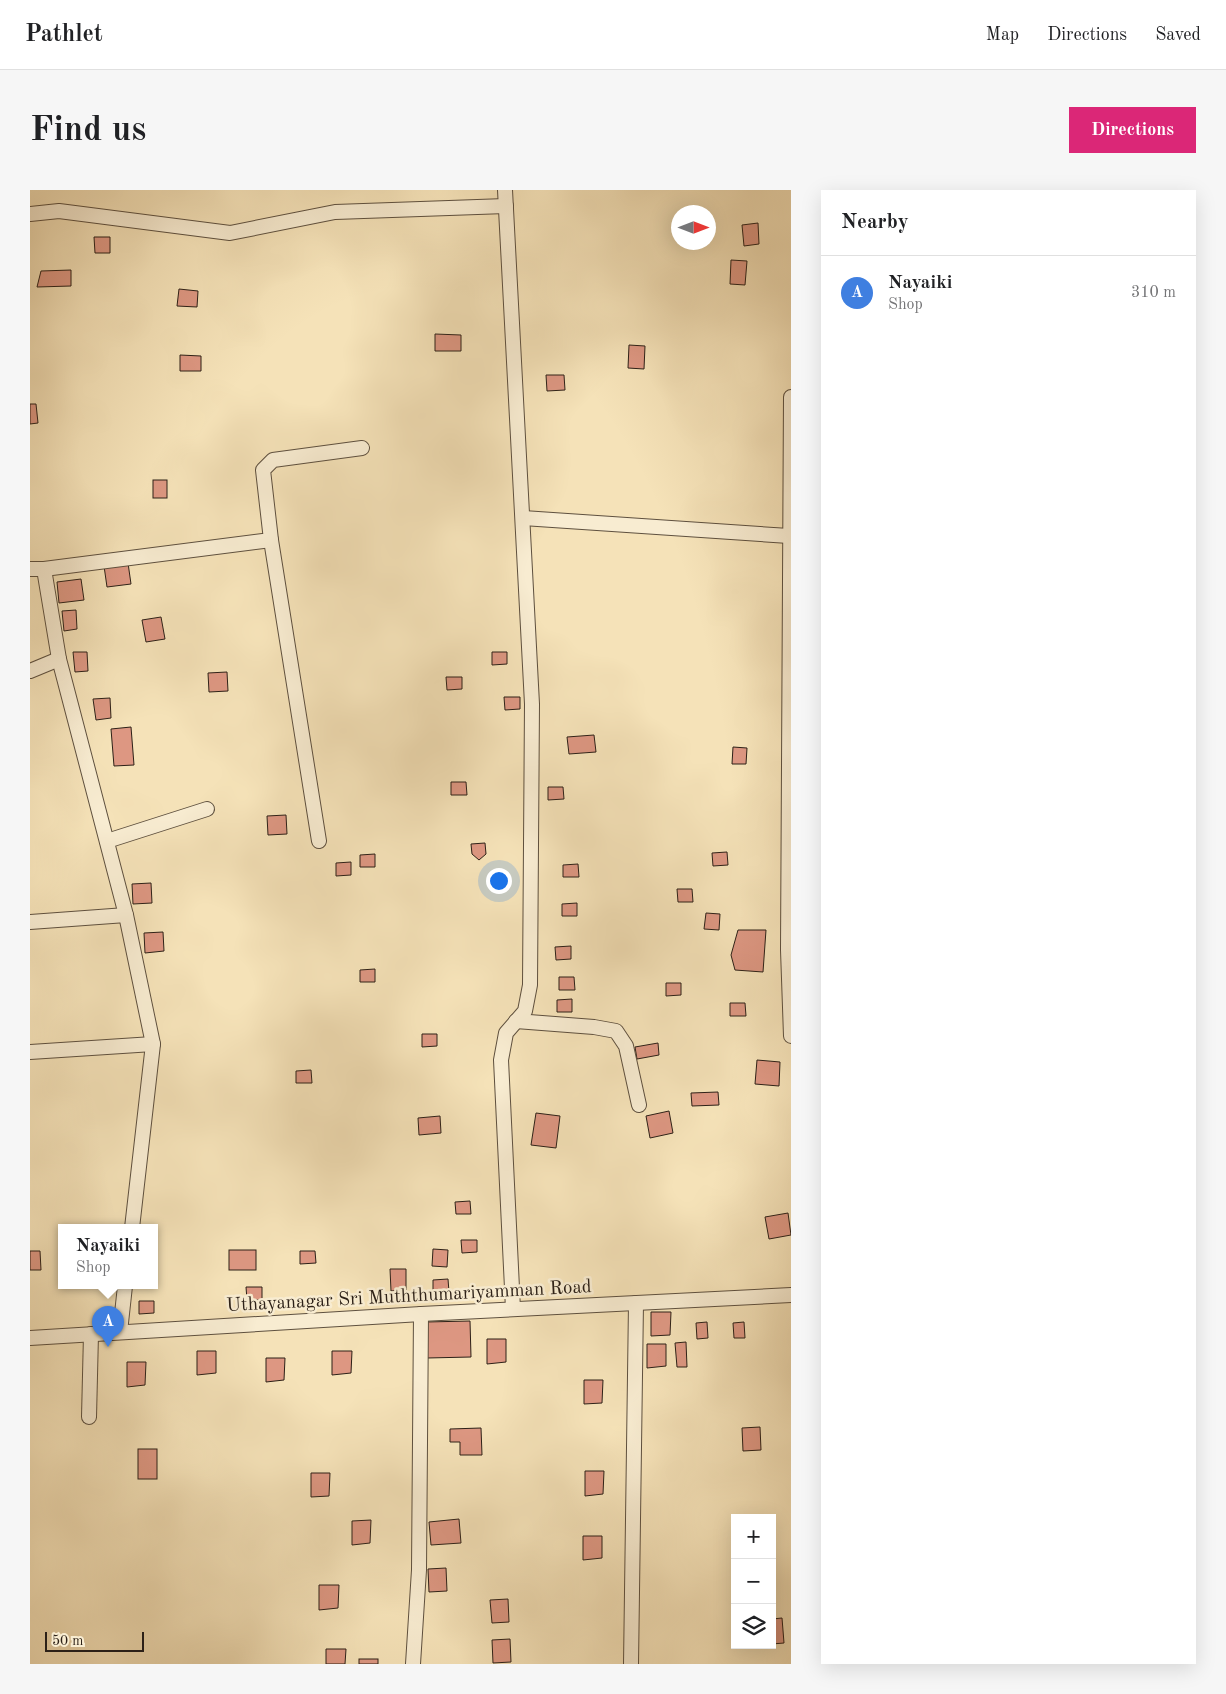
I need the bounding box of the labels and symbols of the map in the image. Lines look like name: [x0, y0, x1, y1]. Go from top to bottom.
north arrow: [671, 205, 716, 250]
your location: [486, 868, 512, 894]
street label: Uthayanagar Sri Muththumariyamman Road: [226, 1278, 592, 1316]
pin: A: [92, 1306, 124, 1347]
scale bar: [45, 1629, 144, 1652]

